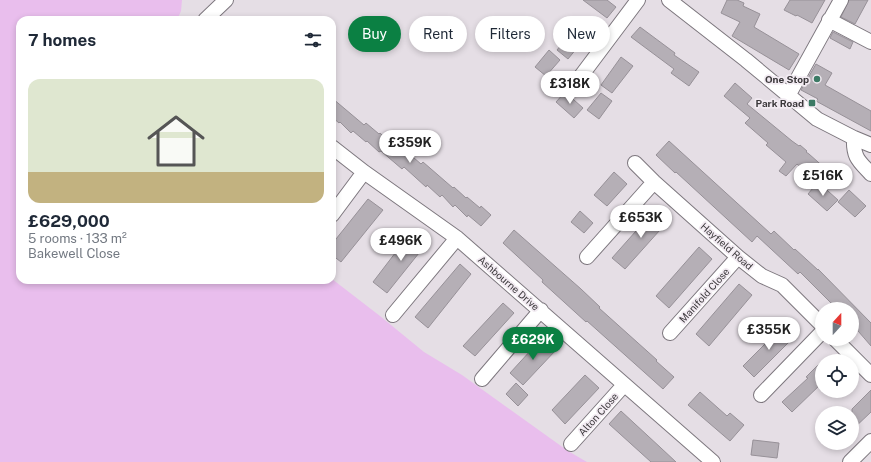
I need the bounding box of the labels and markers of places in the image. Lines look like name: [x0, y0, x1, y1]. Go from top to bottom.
pin: £318K: [542, 71, 598, 105]
place label: One Stop: [765, 73, 809, 85]
marker: One Stop: [812, 74, 822, 84]
place label: Park Road: [756, 97, 804, 109]
marker: Park Road: [807, 98, 817, 108]
pin: £359K: [382, 130, 438, 164]
pin: £516K: [795, 163, 851, 197]
pin: £653K: [613, 205, 669, 239]
pin: £496K: [373, 228, 429, 262]
pin: £355K: [741, 317, 797, 351]
pin: £629K: [505, 327, 561, 361]

